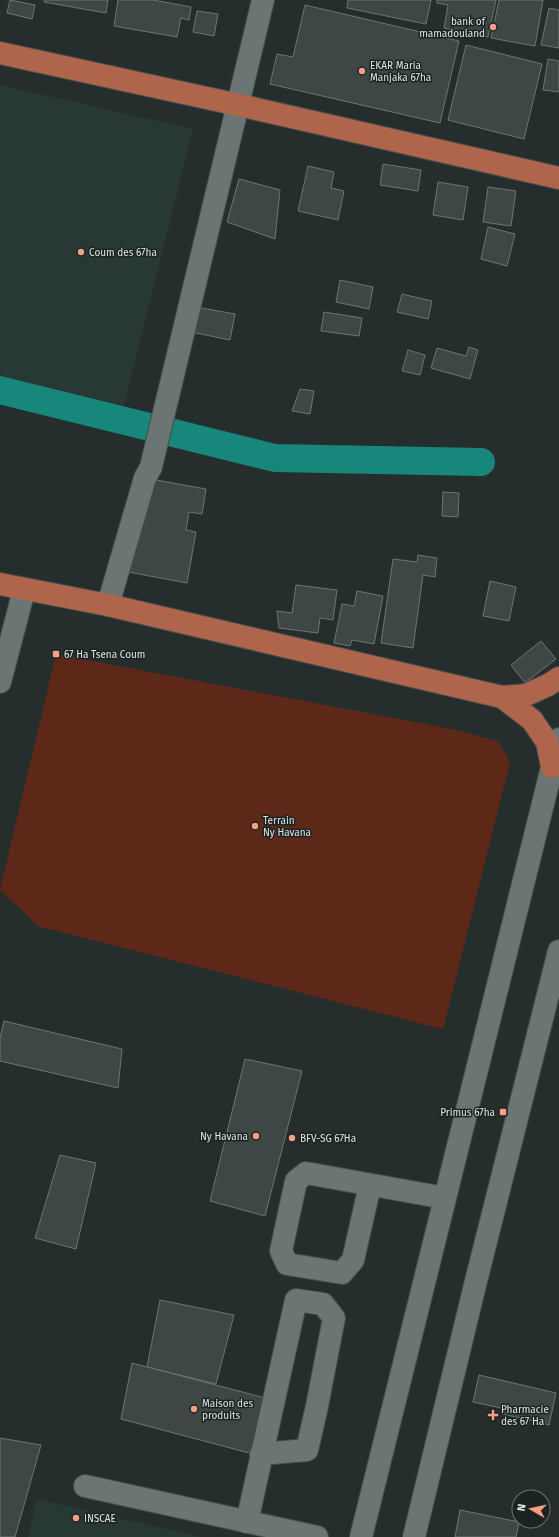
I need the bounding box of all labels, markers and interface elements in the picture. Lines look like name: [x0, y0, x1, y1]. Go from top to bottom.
place label: bank of mamadouland: [419, 16, 486, 40]
marker: bank of mamadouland: [488, 22, 498, 32]
place label: EKAR Maria Manjaka 67ha: [370, 60, 431, 84]
marker: EKAR Maria Manjaka 67ha: [357, 66, 367, 76]
marker: Coum des 67ha: [76, 247, 86, 257]
place label: Coum des 67ha: [89, 247, 157, 259]
marker: 67 Ha Tsena Coum: [51, 649, 61, 659]
place label: 67 Ha Tsena Coum: [64, 649, 145, 661]
place label: Terrain Ny Havana: [263, 815, 311, 839]
marker: Terrain Ny Havana: [250, 821, 260, 831]
place label: Primus 67ha: [440, 1107, 495, 1119]
marker: Primus 67ha: [498, 1107, 508, 1117]
place label: Ny Havana: [200, 1131, 248, 1143]
marker: Ny Havana: [251, 1131, 261, 1141]
marker: BFV-SG 67Ha: [287, 1133, 297, 1143]
place label: BFV-SG 67Ha: [300, 1133, 356, 1145]
place label: Maison des produits: [202, 1398, 253, 1422]
marker: Maison des produits: [189, 1404, 199, 1414]
place label: Pharmacie des 67 Ha: [501, 1404, 549, 1428]
marker: Pharmacie des 67 Ha: [488, 1410, 498, 1420]
north arrow: [511, 1489, 551, 1529]
text: N: [515, 1503, 529, 1512]
marker: INSCAE: [71, 1513, 81, 1523]
place label: INSCAE: [84, 1513, 116, 1525]

